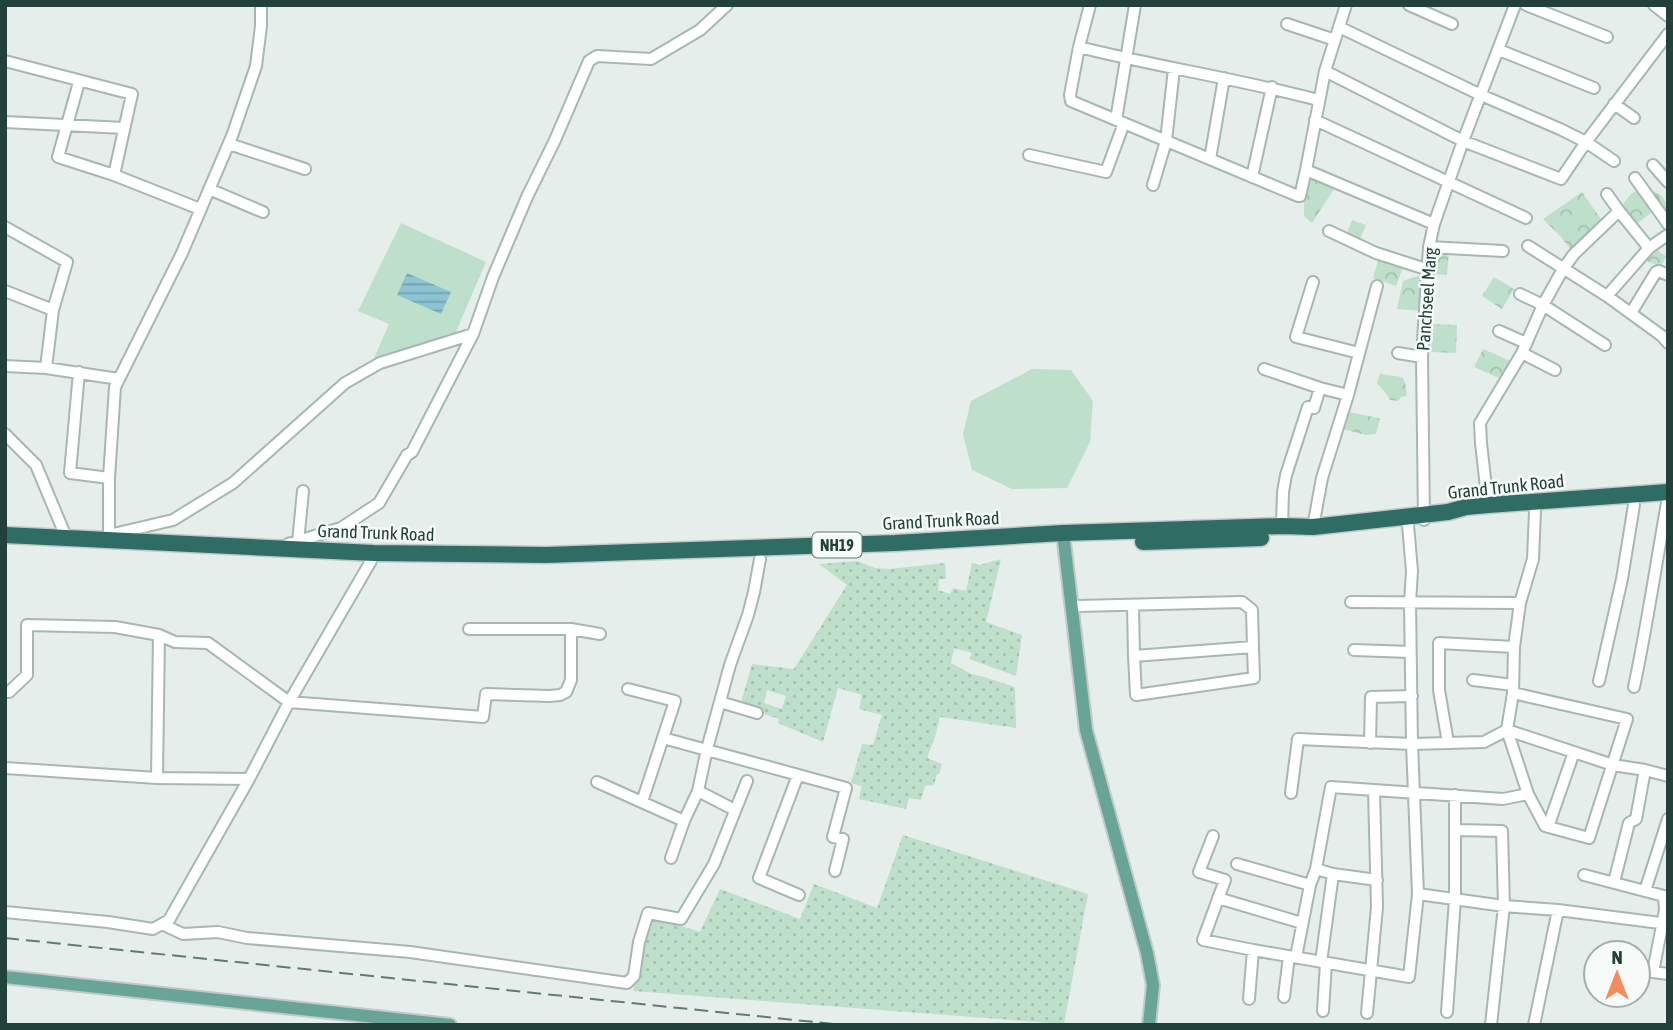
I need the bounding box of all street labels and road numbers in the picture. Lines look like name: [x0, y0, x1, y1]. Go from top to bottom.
street label: Panchseel Marg: [1412, 246, 1441, 351]
street label: Grand Trunk Road: [1447, 470, 1565, 503]
street label: Grand Trunk Road: [882, 507, 1000, 534]
street label: Grand Trunk Road: [317, 520, 435, 545]
road number: NH19: [812, 532, 862, 558]

